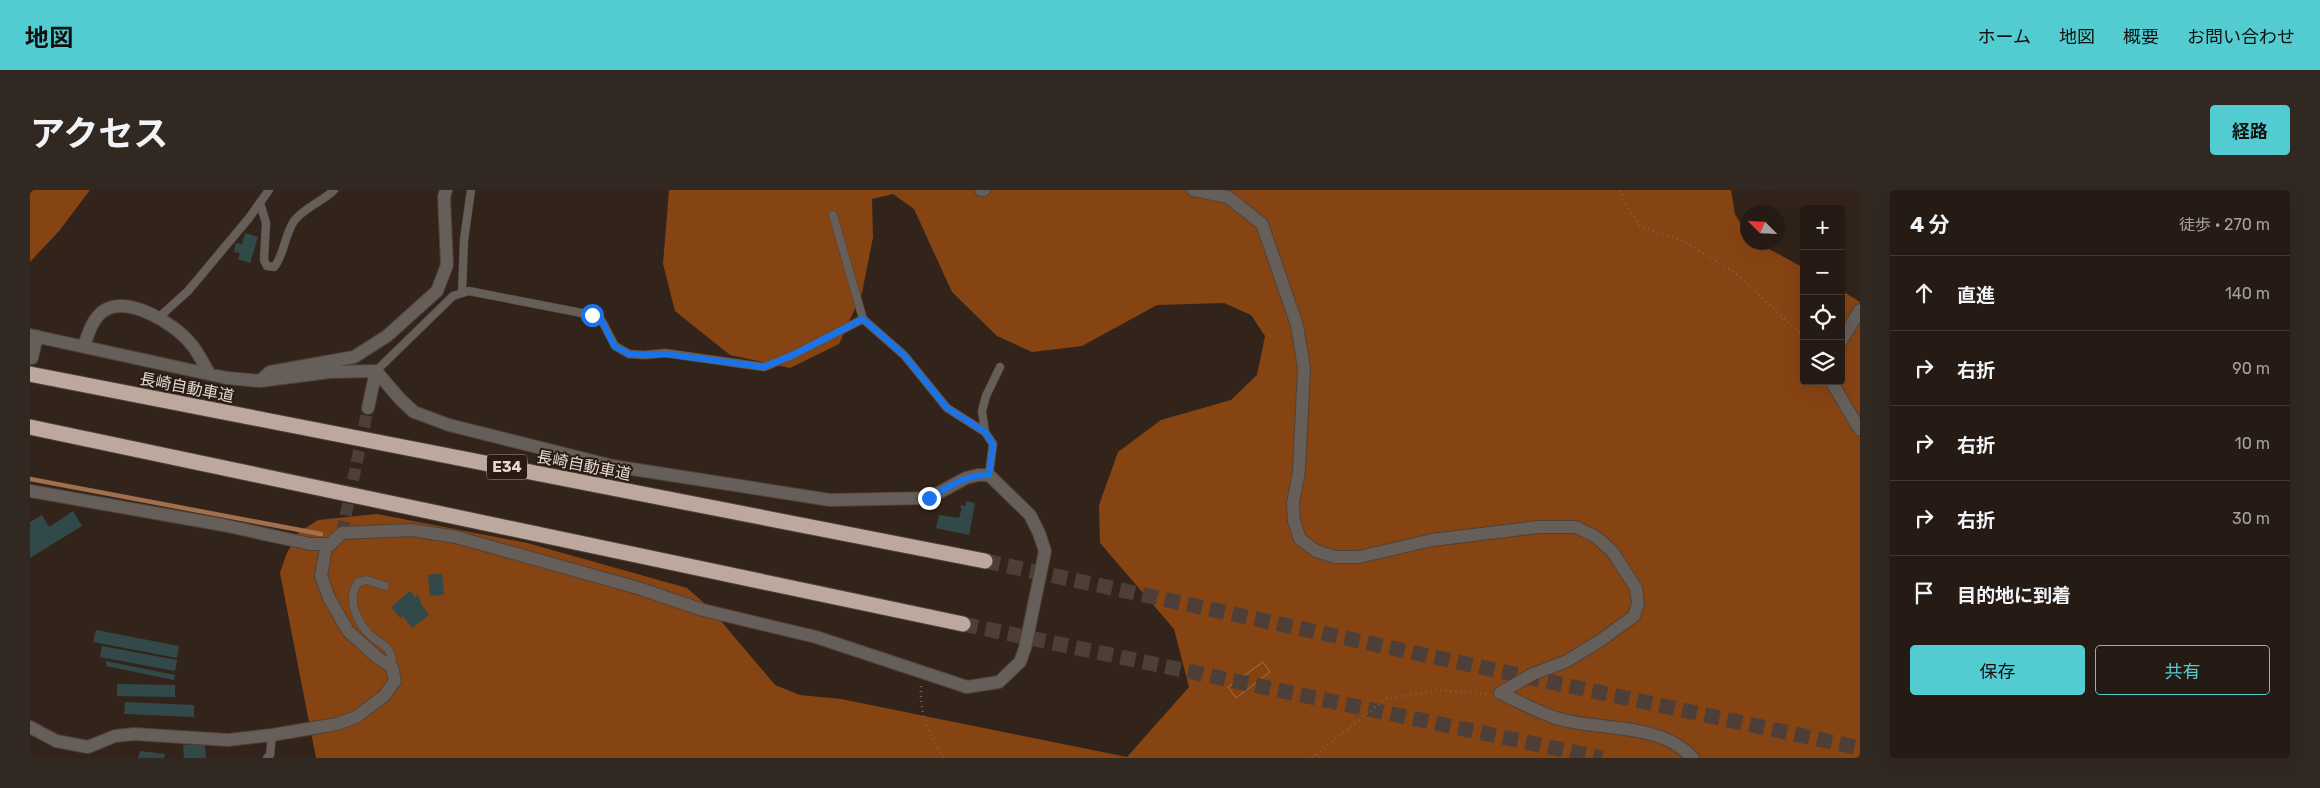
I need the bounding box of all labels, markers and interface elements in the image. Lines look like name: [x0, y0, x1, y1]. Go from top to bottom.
text: 地図: [25, 24, 73, 52]
text: ホーム: [1978, 26, 2031, 48]
text: 地図: [2059, 26, 2095, 48]
text: 概要: [2123, 26, 2159, 48]
text: お問い合わせ: [2187, 26, 2295, 48]
button: 経路: [2210, 105, 2290, 155]
text: アクセス: [30, 113, 168, 155]
north arrow: [1740, 205, 1785, 250]
map controls: [1800, 205, 1845, 385]
button: +: [1800, 205, 1845, 250]
text: 4 分: [1910, 212, 1950, 237]
text: 徒歩 · 270 m: [2179, 215, 2270, 234]
button: −: [1800, 250, 1845, 295]
icon: ahead: [1910, 279, 1938, 307]
text: 直進: [1957, 284, 1995, 307]
text: 140 m: [2225, 284, 2270, 303]
button: locate: [1800, 295, 1845, 340]
route start: [581, 304, 604, 327]
button: layers: [1800, 340, 1845, 385]
icon: right: [1910, 354, 1938, 382]
text: 右折: [1957, 359, 1995, 382]
text: 90 m: [2232, 359, 2270, 378]
street label: 長崎自動車道: [138, 369, 236, 406]
icon: right: [1910, 429, 1938, 457]
text: 右折: [1957, 434, 1995, 457]
text: 10 m: [2235, 434, 2270, 453]
street label: 長崎自動車道: [535, 447, 633, 484]
road number: E34: [487, 454, 527, 480]
route end: [918, 487, 941, 510]
icon: right: [1910, 504, 1938, 532]
text: 右折: [1957, 509, 1995, 532]
text: 30 m: [2232, 509, 2270, 528]
icon: arrive: [1910, 579, 1938, 607]
text: 目的地に到着: [1957, 584, 2071, 607]
button: 保存: [1910, 645, 2085, 695]
button: 共有: [2095, 645, 2270, 695]

